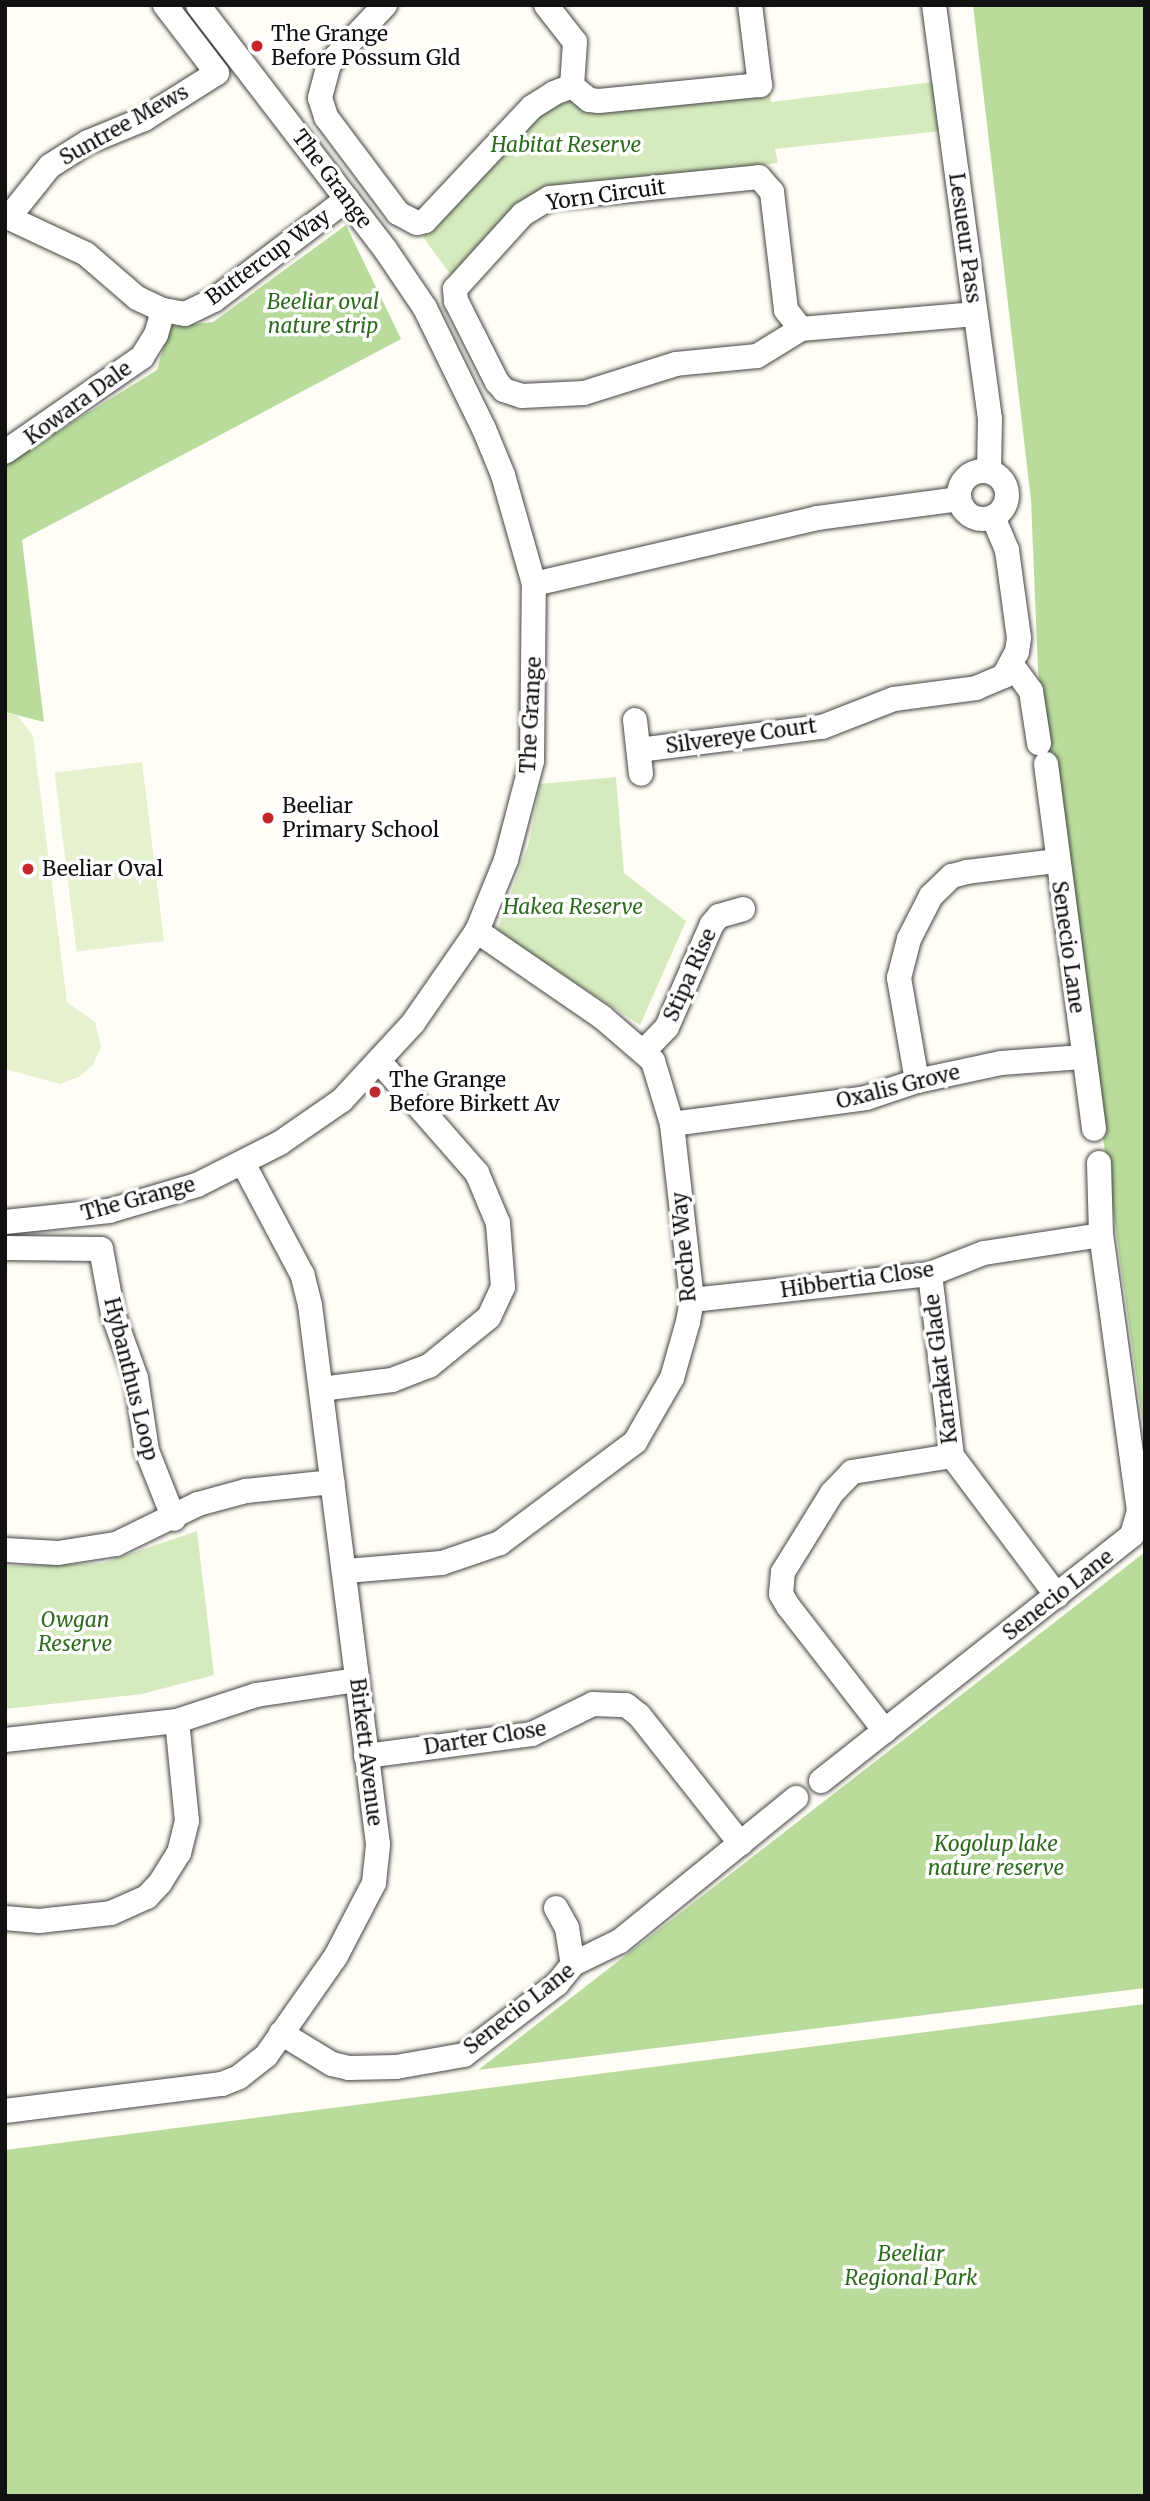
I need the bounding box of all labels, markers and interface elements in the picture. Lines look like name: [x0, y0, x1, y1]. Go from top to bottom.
place label: The Grange Before Possum Gld: [271, 21, 460, 71]
marker: The Grange Before Possum Gld: [249, 38, 265, 54]
street label: Suntree Mews: [55, 79, 193, 171]
street label: The Grange: [287, 125, 377, 233]
park label: Habitat Reserve: [491, 132, 641, 158]
street label: Lesueur Pass: [943, 171, 987, 305]
street label: Yorn Circuit: [545, 174, 667, 216]
street label: Buttercup Way: [201, 203, 335, 311]
park label: Beeliar oval nature strip: [267, 289, 379, 339]
street label: Kowara Dale: [20, 356, 136, 450]
street label: The Grange: [515, 656, 547, 774]
street label: Silvereye Court: [664, 713, 818, 759]
place label: Beeliar Primary School: [282, 793, 439, 843]
marker: Beeliar Primary School: [260, 810, 276, 826]
place label: Beeliar Oval: [42, 856, 163, 882]
marker: Beeliar Oval: [20, 861, 36, 877]
street label: Senecio Lane: [1046, 879, 1090, 1015]
park label: Hakea Reserve: [503, 894, 643, 920]
street label: Stipa Rise: [658, 925, 722, 1025]
street label: Oxalis Grove: [834, 1059, 962, 1115]
place label: The Grange Before Birkett Av: [389, 1067, 560, 1117]
marker: The Grange Before Birkett Av: [367, 1084, 383, 1100]
street label: The Grange: [78, 1172, 198, 1226]
street label: Roche Way: [667, 1191, 701, 1303]
street label: Hibbertia Close: [779, 1257, 935, 1303]
street label: Karrakat Glade: [919, 1293, 963, 1445]
street label: Hybanthus Loop: [99, 1295, 163, 1463]
street label: Senecio Lane: [998, 1544, 1118, 1646]
park label: Owgan Reserve: [38, 1607, 112, 1657]
street label: Birkett Avenue: [344, 1677, 388, 1827]
street label: Darter Close: [422, 1716, 548, 1760]
park label: Kogolup lake nature reserve: [928, 1831, 1064, 1881]
street label: Senecio Lane: [459, 1958, 579, 2060]
park label: Beeliar Regional Park: [845, 2241, 977, 2291]

